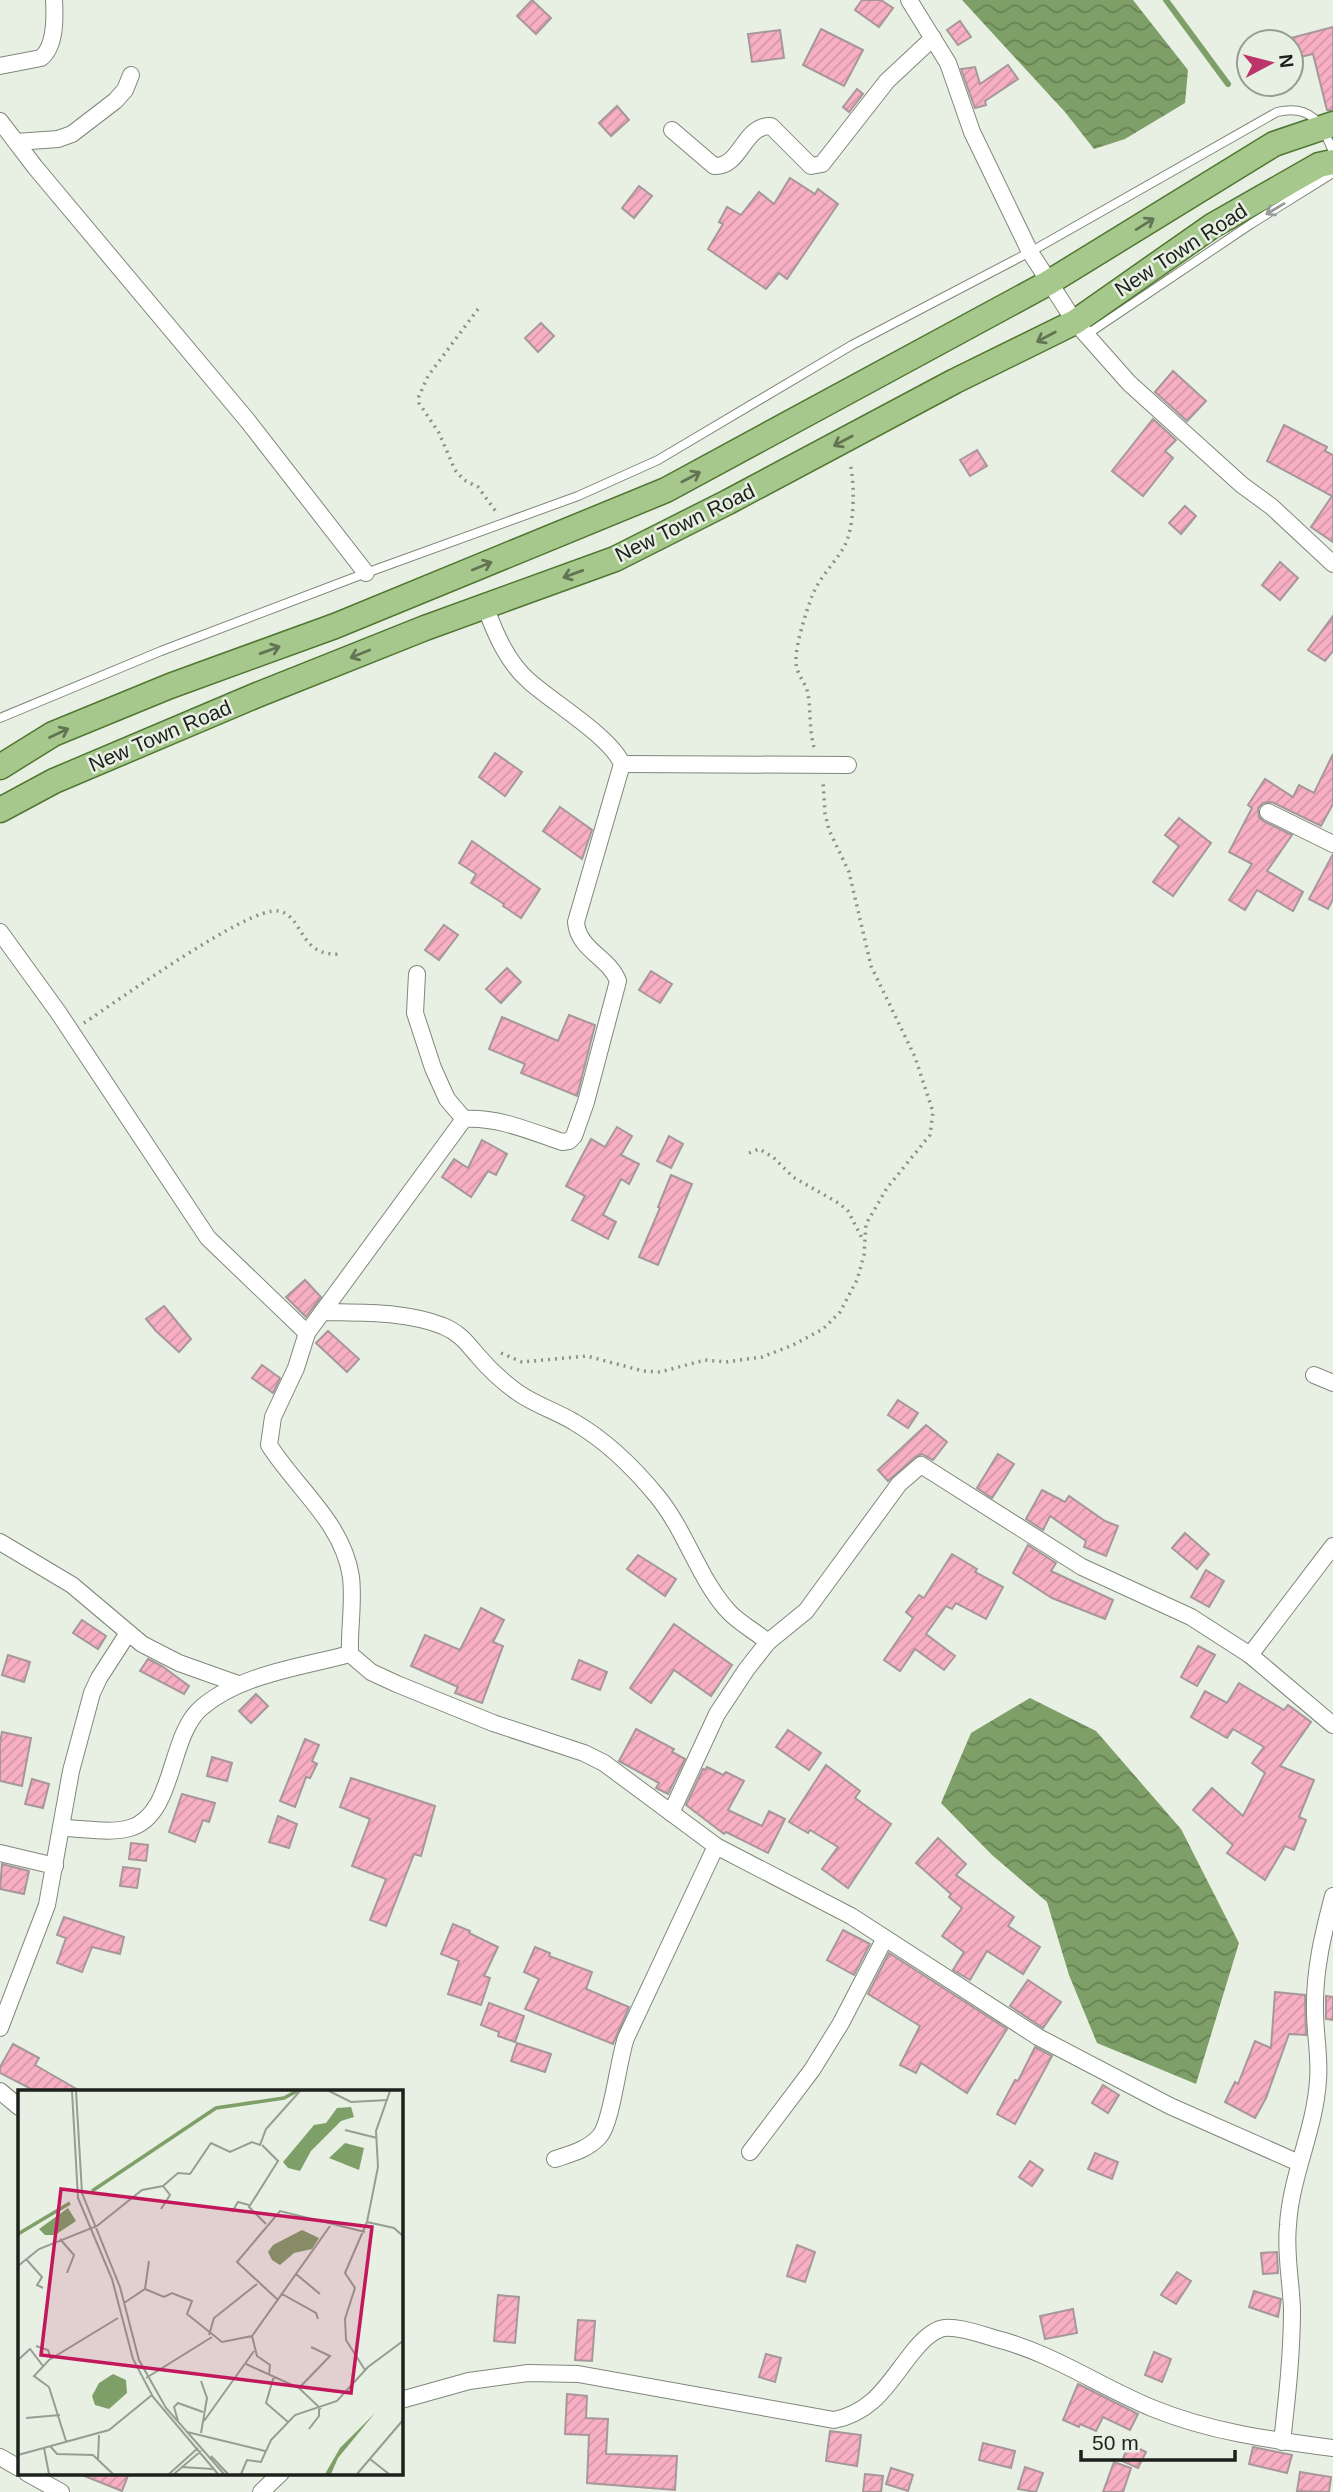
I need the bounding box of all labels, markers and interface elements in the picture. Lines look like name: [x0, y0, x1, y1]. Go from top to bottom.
north arrow: [1235, 28, 1305, 98]
text: N: [1275, 53, 1298, 69]
street label: New Town Road: [1111, 198, 1251, 301]
one-way arrow: [1266, 202, 1286, 216]
one-way arrow: [1135, 216, 1154, 231]
one-way arrow: [1036, 330, 1056, 344]
one-way arrow: [834, 435, 854, 449]
one-way arrow: [680, 470, 701, 483]
street label: New Town Road: [611, 479, 758, 566]
one-way arrow: [471, 559, 492, 572]
one-way arrow: [563, 569, 585, 581]
one-way arrow: [259, 642, 281, 655]
one-way arrow: [350, 648, 372, 661]
street label: New Town Road: [85, 695, 235, 776]
one-way arrow: [48, 725, 69, 739]
inset map: [18, 2090, 402, 2474]
scale bar: [1081, 2418, 1235, 2462]
text: 50 m: [1092, 2431, 1139, 2454]

